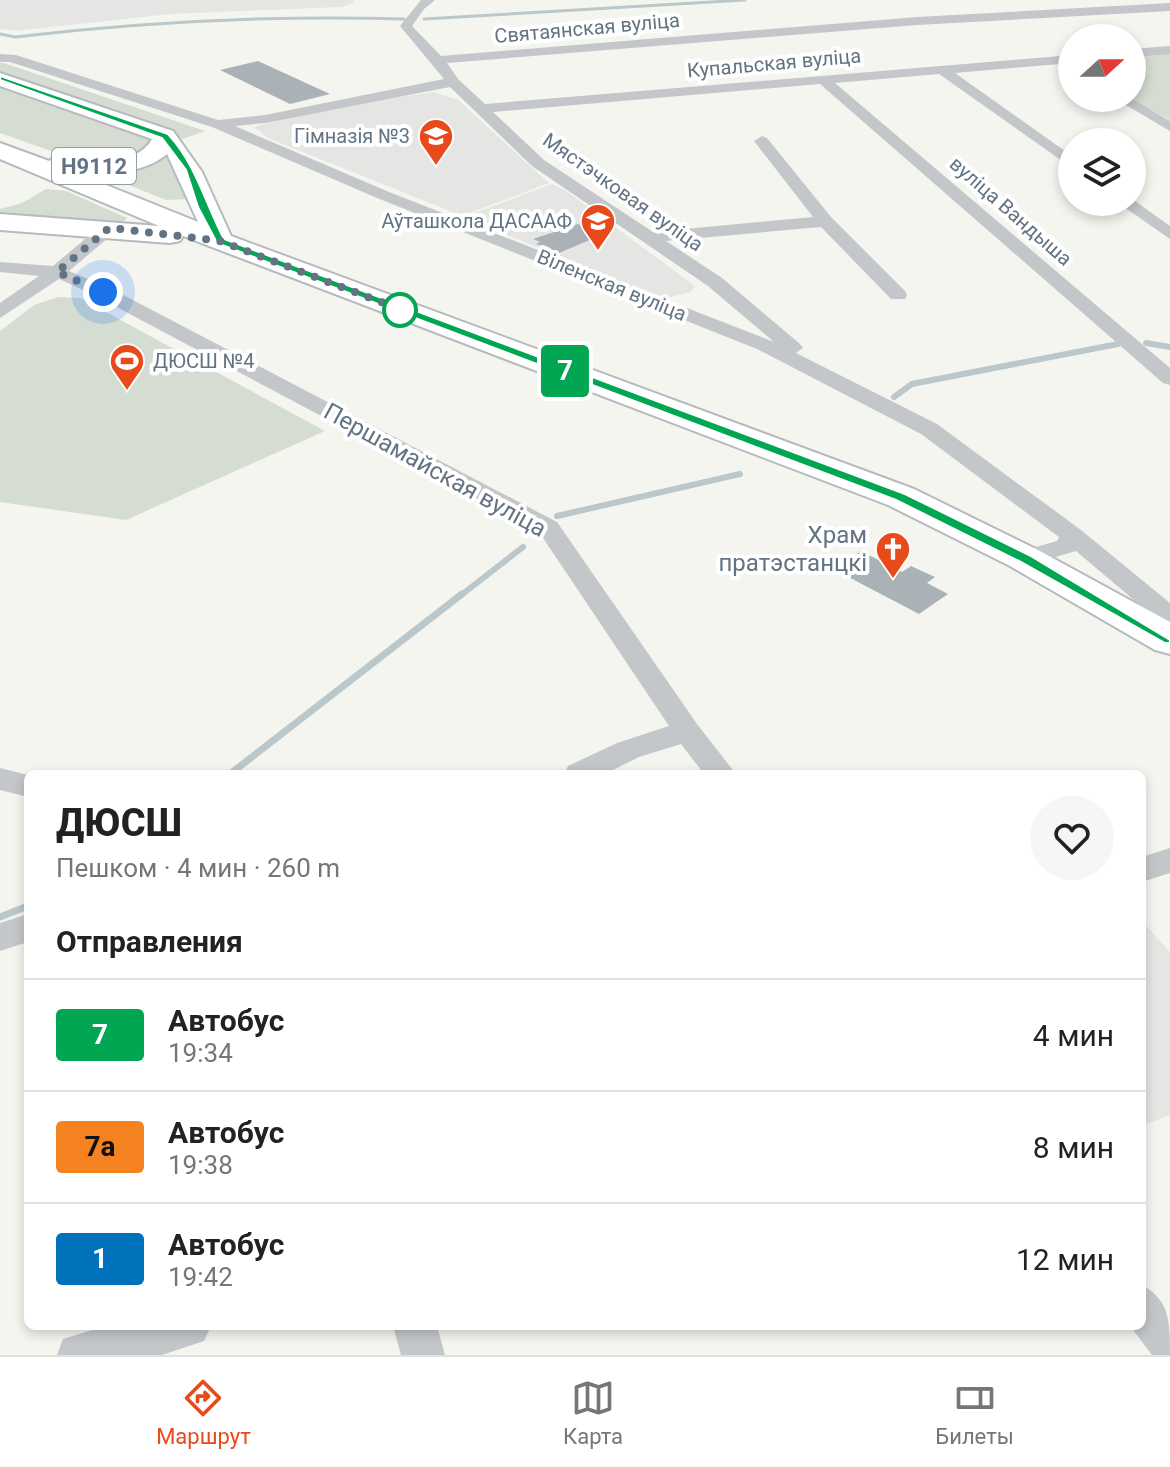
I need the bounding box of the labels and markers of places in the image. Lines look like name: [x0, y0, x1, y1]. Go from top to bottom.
school or university icon: Гімназія №3: [417, 117, 455, 167]
place label: Гімназія №3: [294, 124, 410, 148]
school or university icon: Аўташкола ДАСААФ: [579, 202, 617, 252]
place label: Аўташкола ДАСААФ: [382, 209, 572, 233]
unlabelled marker: [383, 293, 417, 327]
sports icon: ДЮСШ №4: [108, 342, 146, 392]
place label: ДЮСШ №4: [153, 349, 255, 373]
place label: Храм пратэстанцкі: [719, 521, 867, 577]
church icon: Храм пратэстанцкі: [874, 530, 912, 580]

